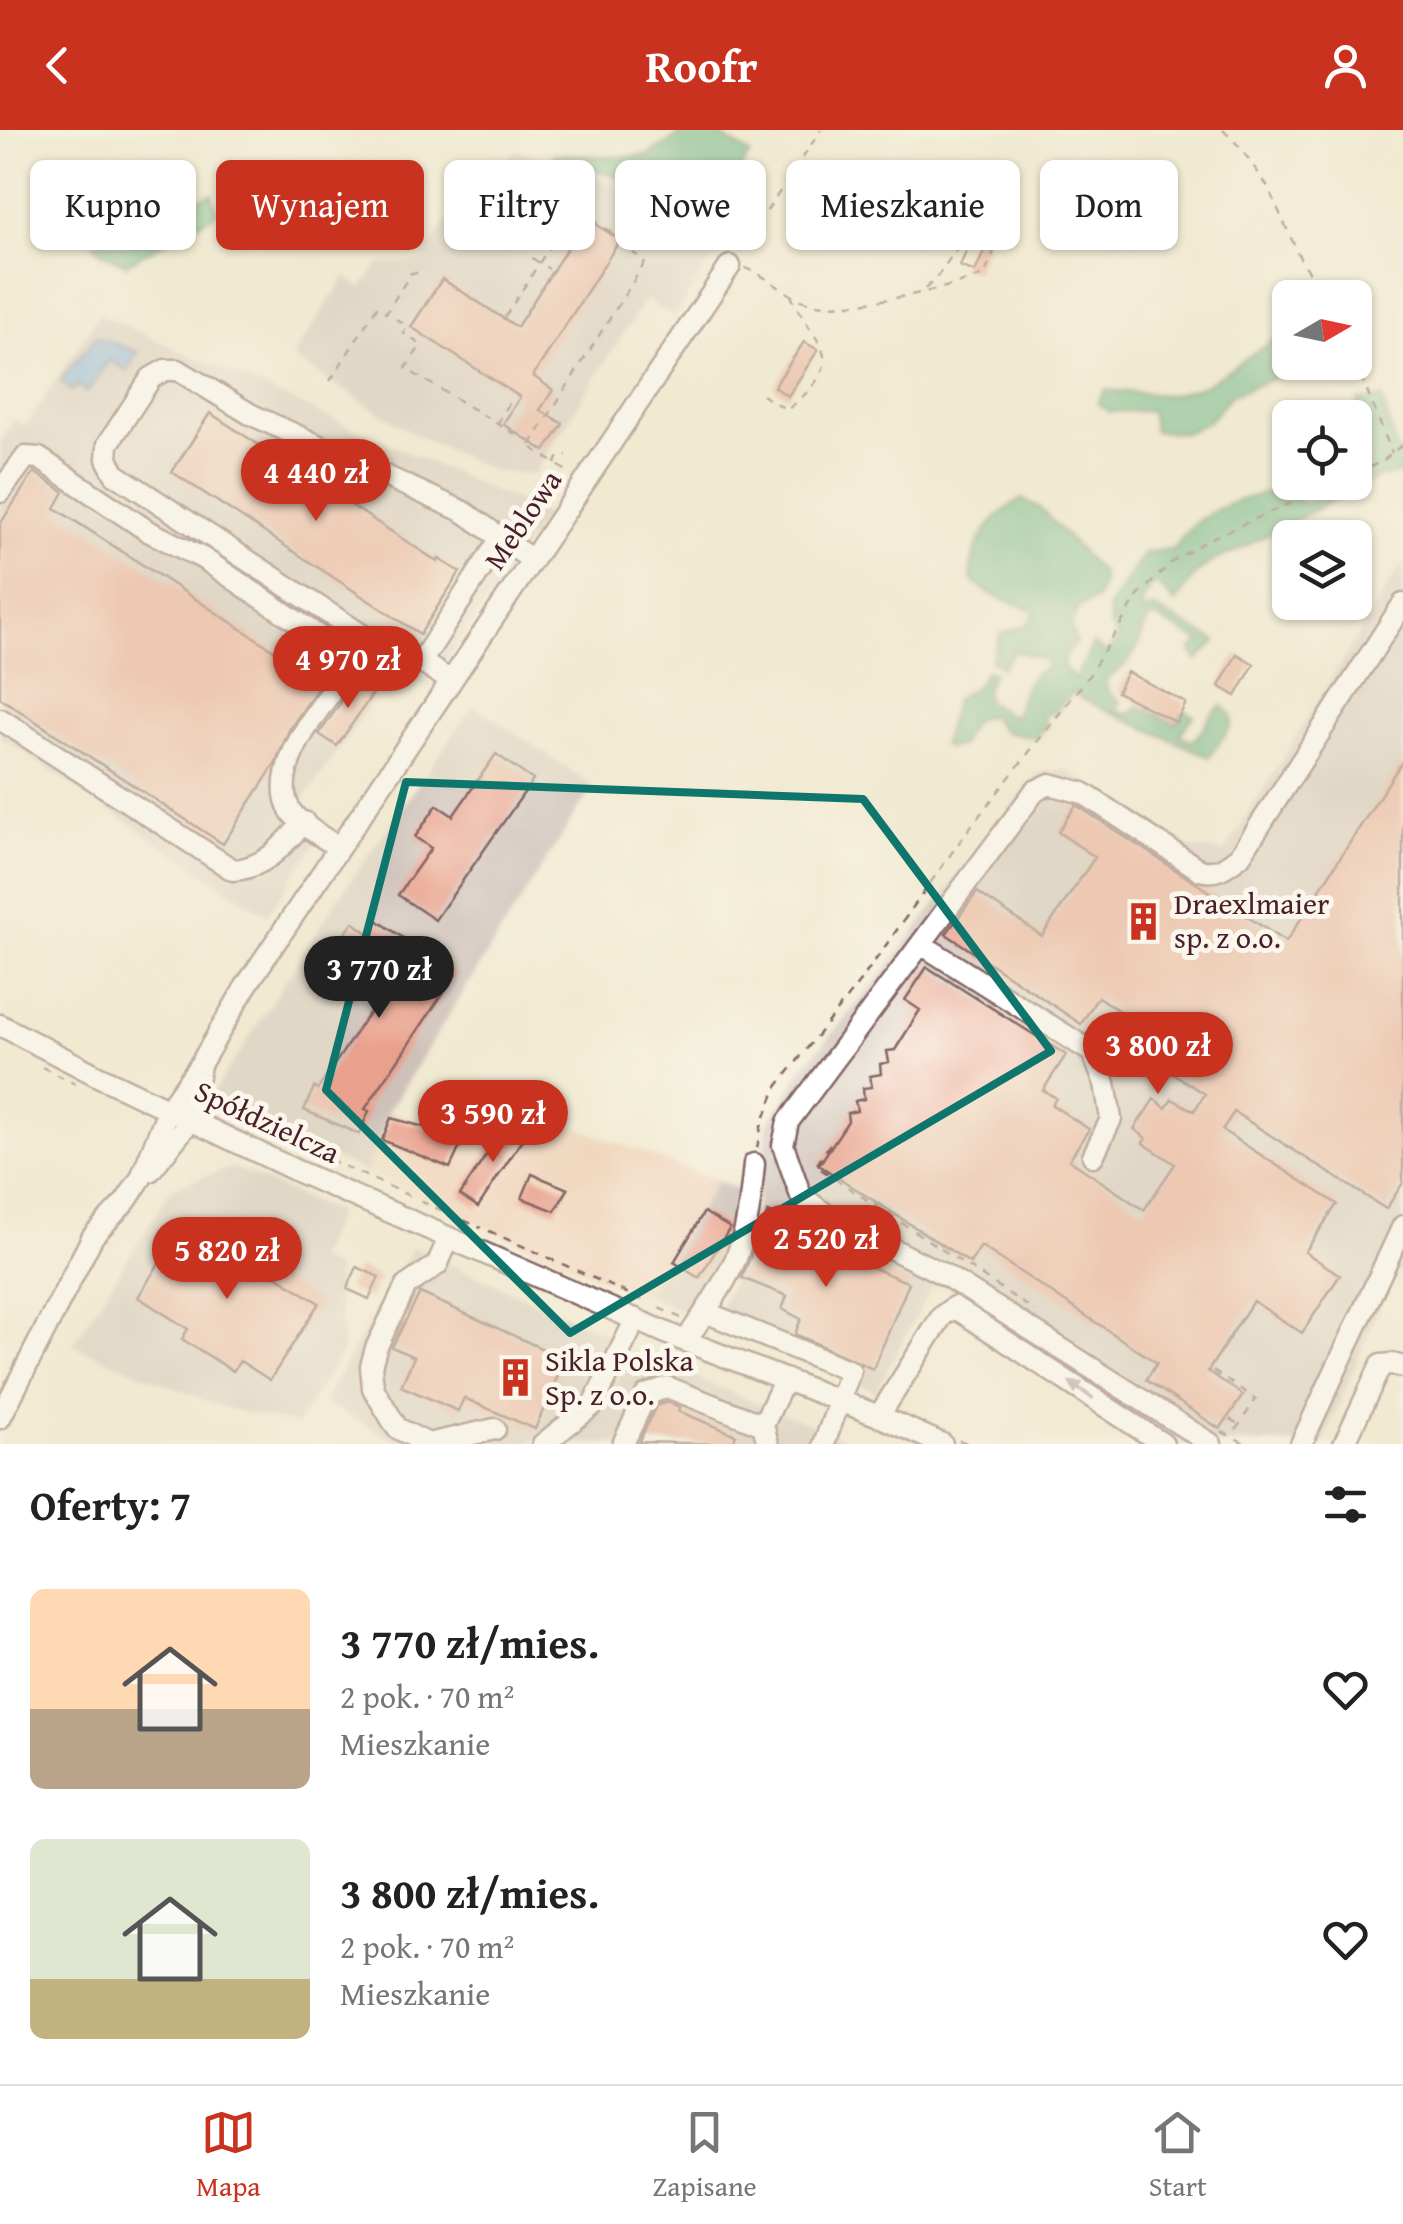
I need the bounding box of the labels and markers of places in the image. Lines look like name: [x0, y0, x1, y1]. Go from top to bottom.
pin: 4 440 zł: [213, 439, 419, 524]
pin: 4 970 zł: [245, 626, 451, 711]
place label: Draexlmaier sp. z o.o.: [1174, 881, 1329, 959]
building icon: Draexlmaier sp. z o.o.: [1123, 900, 1165, 942]
pin: 3 770 zł: [276, 936, 482, 1021]
pin: 3 800 zł: [1055, 1012, 1261, 1097]
pin: 3 590 zł: [390, 1080, 596, 1165]
pin: 2 520 zł: [723, 1205, 929, 1290]
pin: 5 820 zł: [124, 1217, 330, 1302]
place label: Sikla Polska Sp. z o.o.: [545, 1338, 694, 1416]
building icon: Sikla Polska Sp. z o.o.: [494, 1357, 536, 1399]

